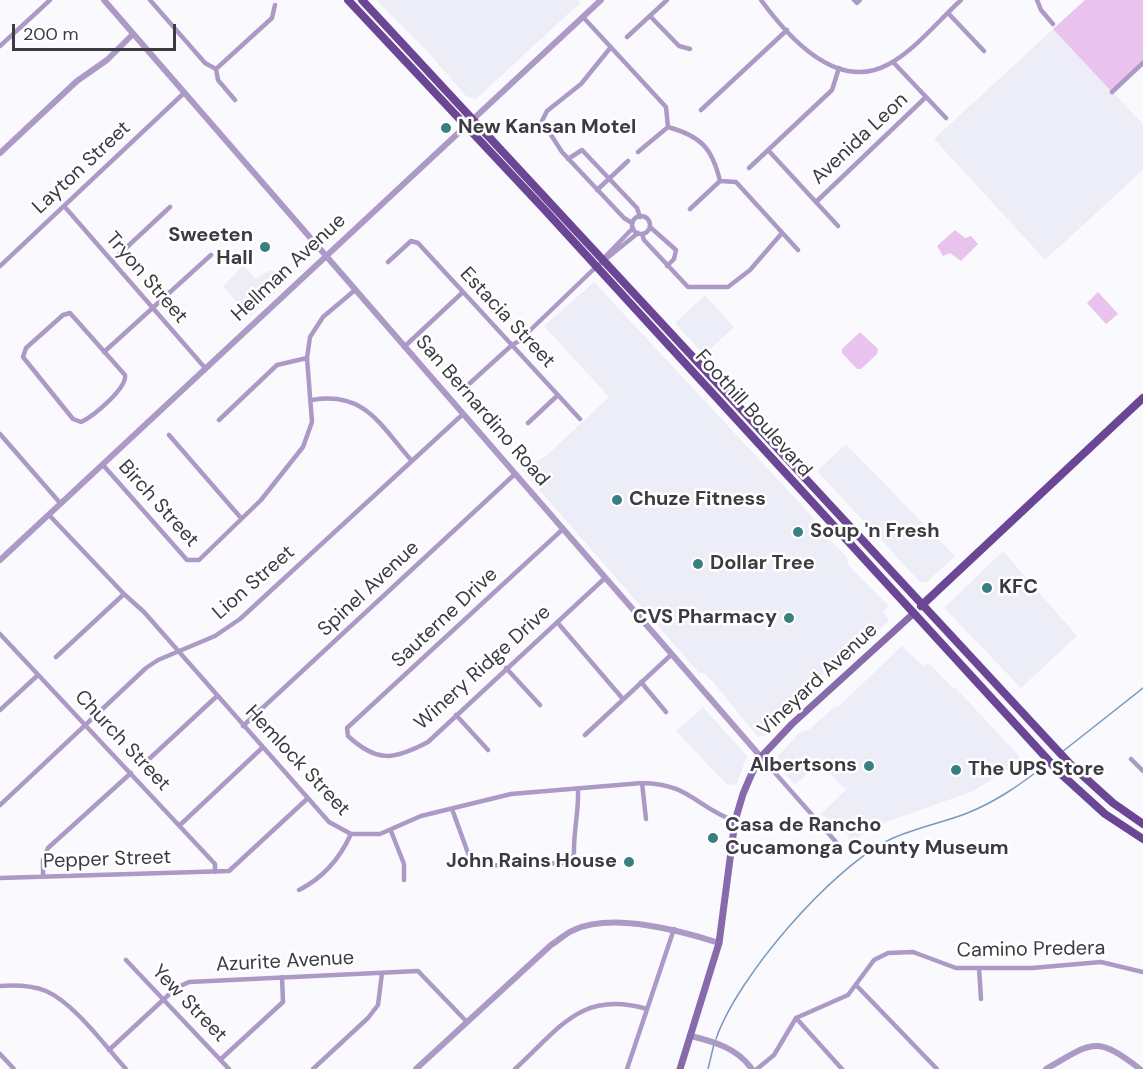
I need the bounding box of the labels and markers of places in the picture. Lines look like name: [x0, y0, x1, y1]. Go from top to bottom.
place label: New Kansan Motel: [458, 116, 636, 140]
marker: New Kansan Motel: [439, 121, 453, 135]
place label: Sweeten Hall: [168, 224, 253, 271]
marker: Sweeten Hall: [258, 240, 272, 254]
place label: Chuze Fitness: [629, 488, 766, 512]
marker: Chuze Fitness: [610, 493, 624, 507]
place label: Soup 'n Fresh: [810, 520, 940, 544]
marker: Soup 'n Fresh: [791, 525, 805, 539]
place label: Dollar Tree: [710, 552, 815, 576]
marker: Dollar Tree: [691, 557, 705, 571]
place label: KFC: [999, 576, 1038, 600]
marker: KFC: [980, 581, 994, 595]
place label: CVS Pharmacy: [633, 606, 777, 630]
marker: CVS Pharmacy: [782, 611, 796, 625]
place label: Albertsons: [750, 754, 857, 778]
place label: The UPS Store: [968, 758, 1105, 782]
marker: Albertsons: [862, 759, 876, 773]
marker: The UPS Store: [949, 763, 963, 777]
place label: Casa de Rancho Cucamonga County Museum: [725, 814, 1009, 861]
marker: Casa de Rancho Cucamonga County Museum: [706, 831, 720, 845]
place label: John Rains House: [446, 850, 617, 874]
marker: John Rains House: [622, 855, 636, 869]

